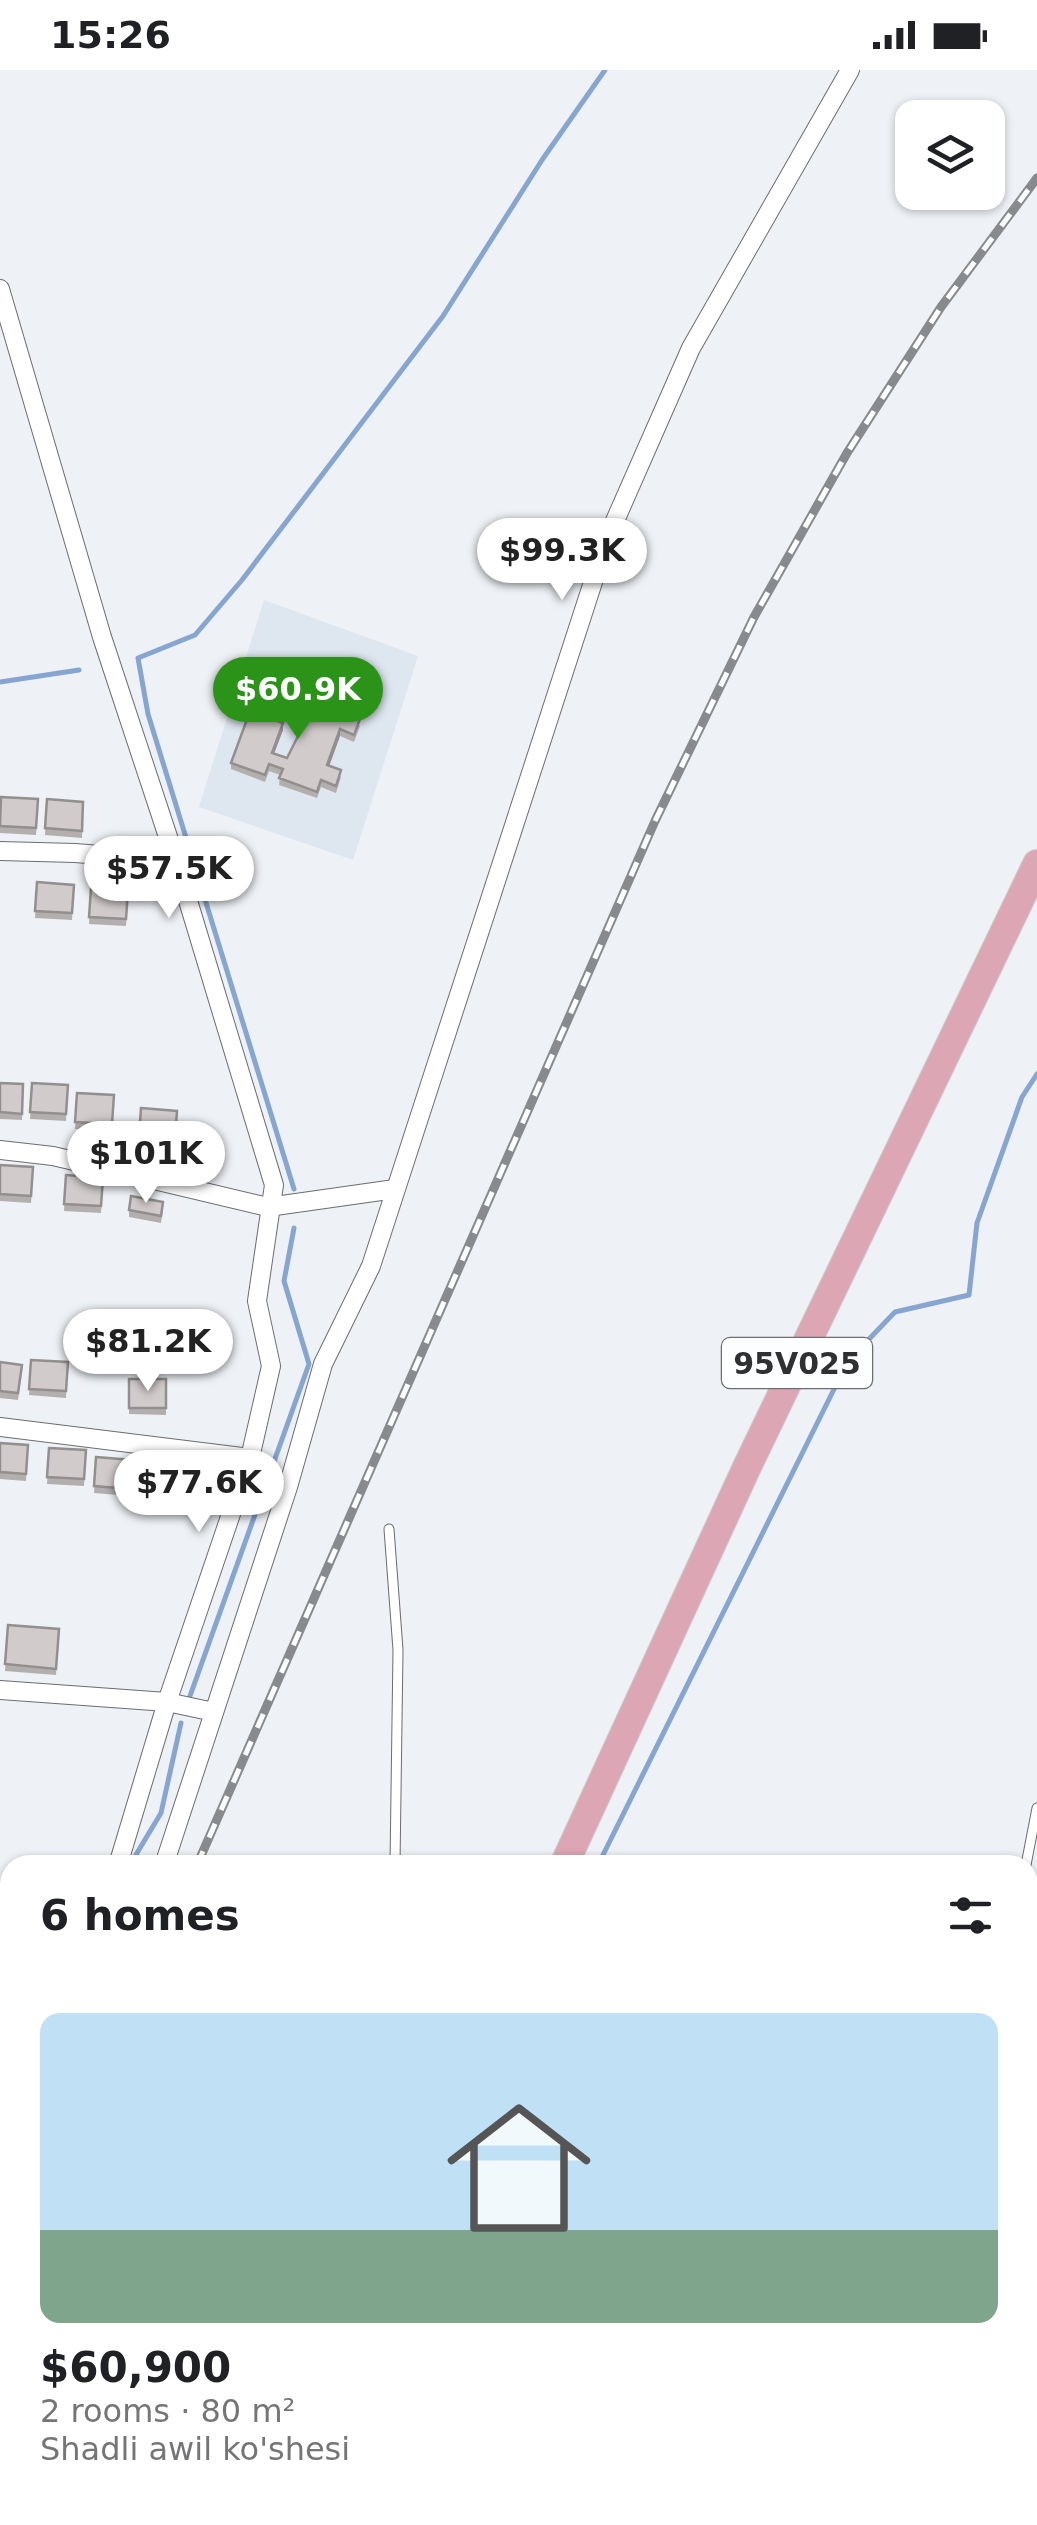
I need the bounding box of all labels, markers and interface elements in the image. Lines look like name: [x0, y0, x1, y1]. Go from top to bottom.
text: 15:26: [50, 13, 171, 57]
map controls: [895, 100, 1005, 210]
button: layers: [895, 100, 1005, 210]
pin: $99.3K: [481, 518, 643, 603]
text: $99.3K: [499, 531, 625, 569]
pin: $60.9K: [217, 657, 379, 742]
text: $60.9K: [235, 670, 361, 708]
pin: $57.5K: [88, 836, 250, 921]
text: $57.5K: [106, 849, 232, 887]
pin: $101K: [76, 1121, 216, 1206]
text: $101K: [89, 1134, 203, 1172]
pin: $81.2K: [67, 1309, 229, 1394]
text: $81.2K: [85, 1322, 211, 1360]
road number: 95V025: [722, 1338, 872, 1388]
pin: $77.6K: [118, 1450, 280, 1535]
text: $77.6K: [136, 1463, 262, 1501]
icon: filters: [943, 1888, 998, 1943]
text: 6 homes: [40, 1891, 240, 1940]
icon: home: [429, 2078, 609, 2258]
text: $60,900: [40, 2343, 231, 2392]
text: 2 rooms · 80 m²: [40, 2392, 295, 2430]
text: Shadli awil ko'shesi: [40, 2430, 350, 2468]

